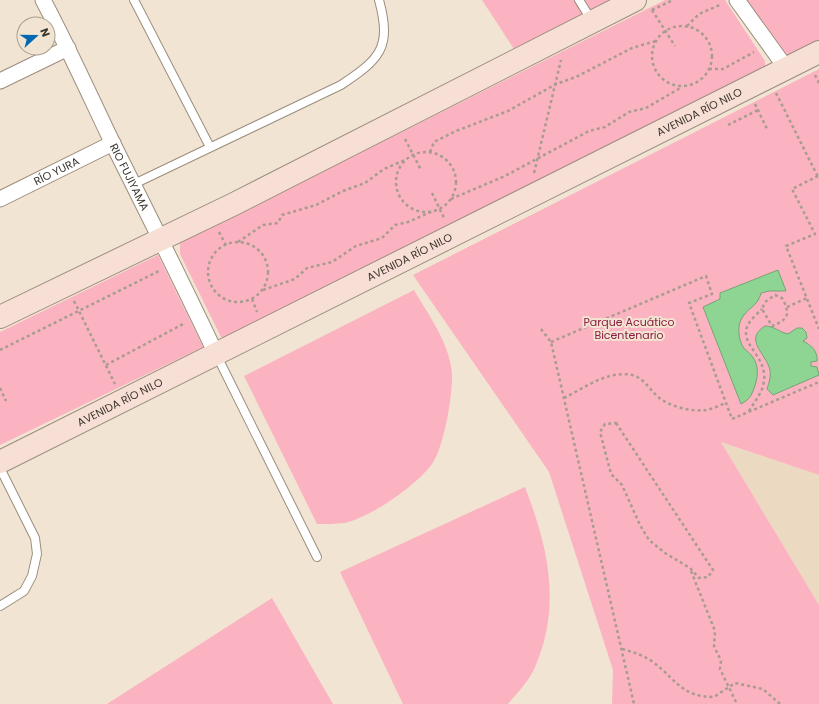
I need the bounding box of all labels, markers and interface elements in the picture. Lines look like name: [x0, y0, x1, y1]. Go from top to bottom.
north arrow: [16, 16, 56, 56]
text: N: [36, 26, 54, 39]
street label: AVENIDA RÍO NILO: [654, 84, 745, 140]
street label: RIO FUJIYAMA: [106, 141, 153, 214]
street label: RÍO YURA: [31, 153, 82, 189]
street label: AVENIDA RÍO NILO: [364, 229, 455, 285]
park label: Parque Acuático Bicentenario: [583, 314, 675, 343]
street label: AVENIDA RÍO NILO: [74, 374, 166, 430]

